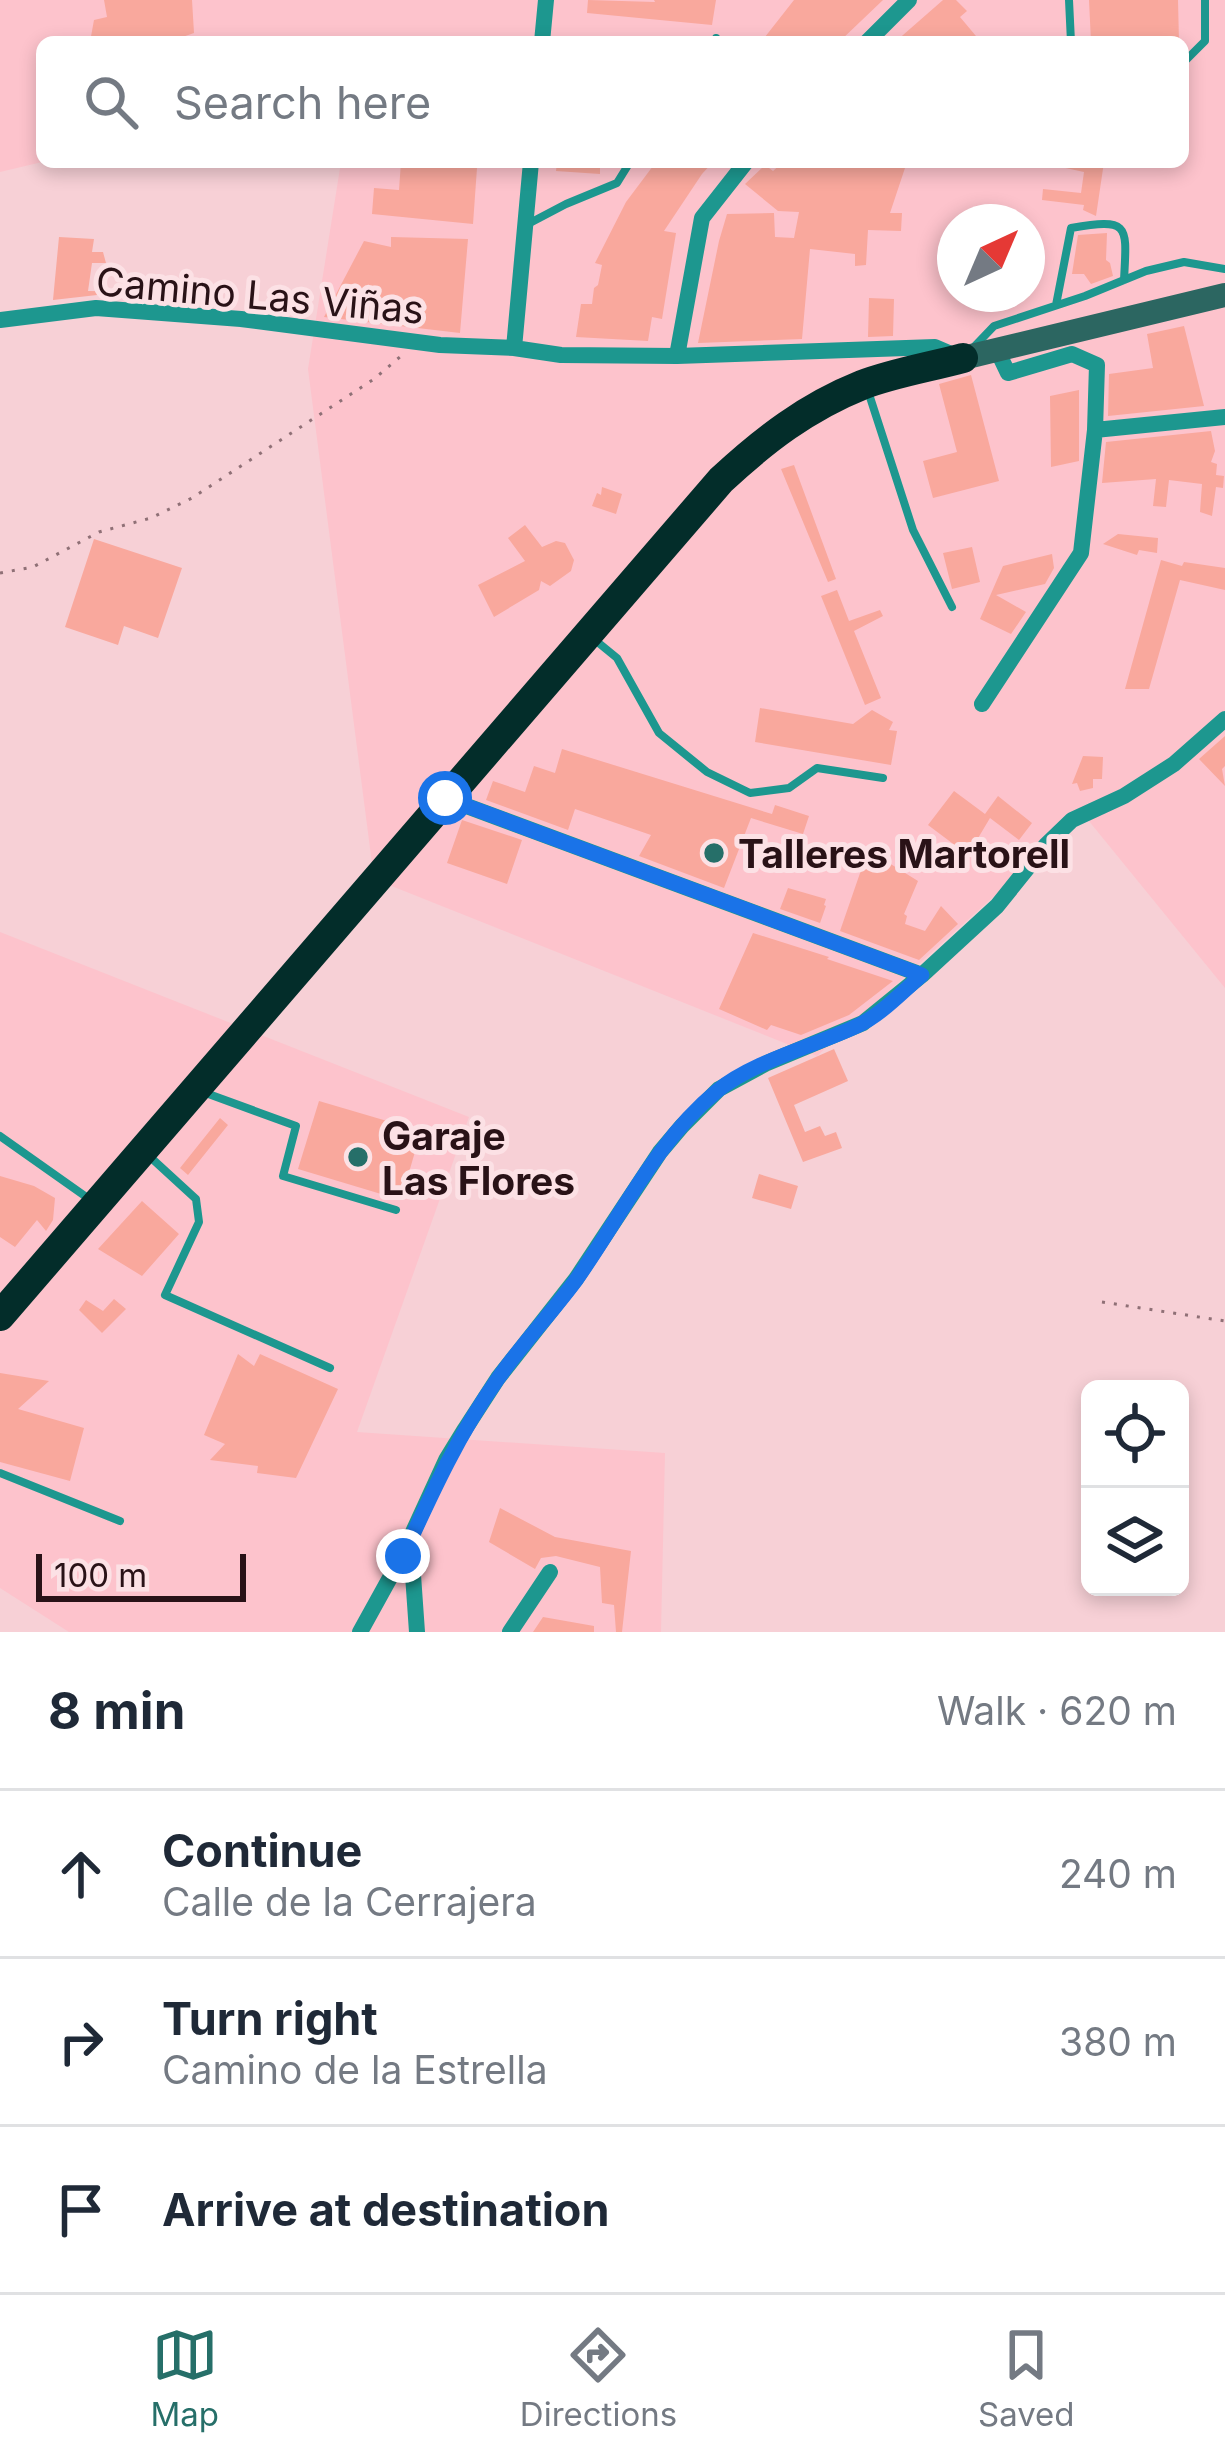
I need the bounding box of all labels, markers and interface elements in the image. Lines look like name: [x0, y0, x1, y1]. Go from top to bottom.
search box: [36, 36, 1189, 168]
icon: search: [78, 69, 144, 135]
text: Search here: [174, 75, 431, 130]
north arrow: [937, 204, 1045, 312]
street label: Camino Las Viñas: [94, 257, 426, 333]
route start: [418, 771, 472, 825]
place label: Talleres Martorell: [738, 830, 1070, 877]
marker: Talleres Martorell: [701, 840, 727, 866]
place label: Garaje Las Flores: [382, 1112, 575, 1204]
marker: Garaje Las Flores: [345, 1144, 371, 1170]
map controls: [1081, 1380, 1189, 1596]
button: locate: [1081, 1380, 1189, 1488]
button: layers: [1081, 1488, 1189, 1596]
route end: [376, 1529, 430, 1583]
scale bar: [36, 1548, 246, 1601]
text: 100 m: [54, 1555, 147, 1595]
text: 8 min: [48, 1680, 185, 1741]
text: Walk · 620 m: [937, 1687, 1177, 1734]
text: Continue: [162, 1823, 362, 1878]
icon: ahead: [48, 1841, 114, 1907]
text: 240 m: [1059, 1850, 1177, 1897]
text: Calle de la Cerrajera: [162, 1878, 537, 1925]
text: Turn right: [162, 1991, 378, 2046]
icon: right: [48, 2009, 114, 2075]
text: 380 m: [1059, 2018, 1177, 2065]
text: Camino de la Estrella: [162, 2046, 548, 2093]
icon: arrive: [48, 2177, 114, 2243]
text: Arrive at destination: [162, 2182, 609, 2237]
tab: Map: [150, 2322, 219, 2434]
tab: Directions: [520, 2322, 677, 2434]
tab: Saved: [978, 2322, 1075, 2434]

